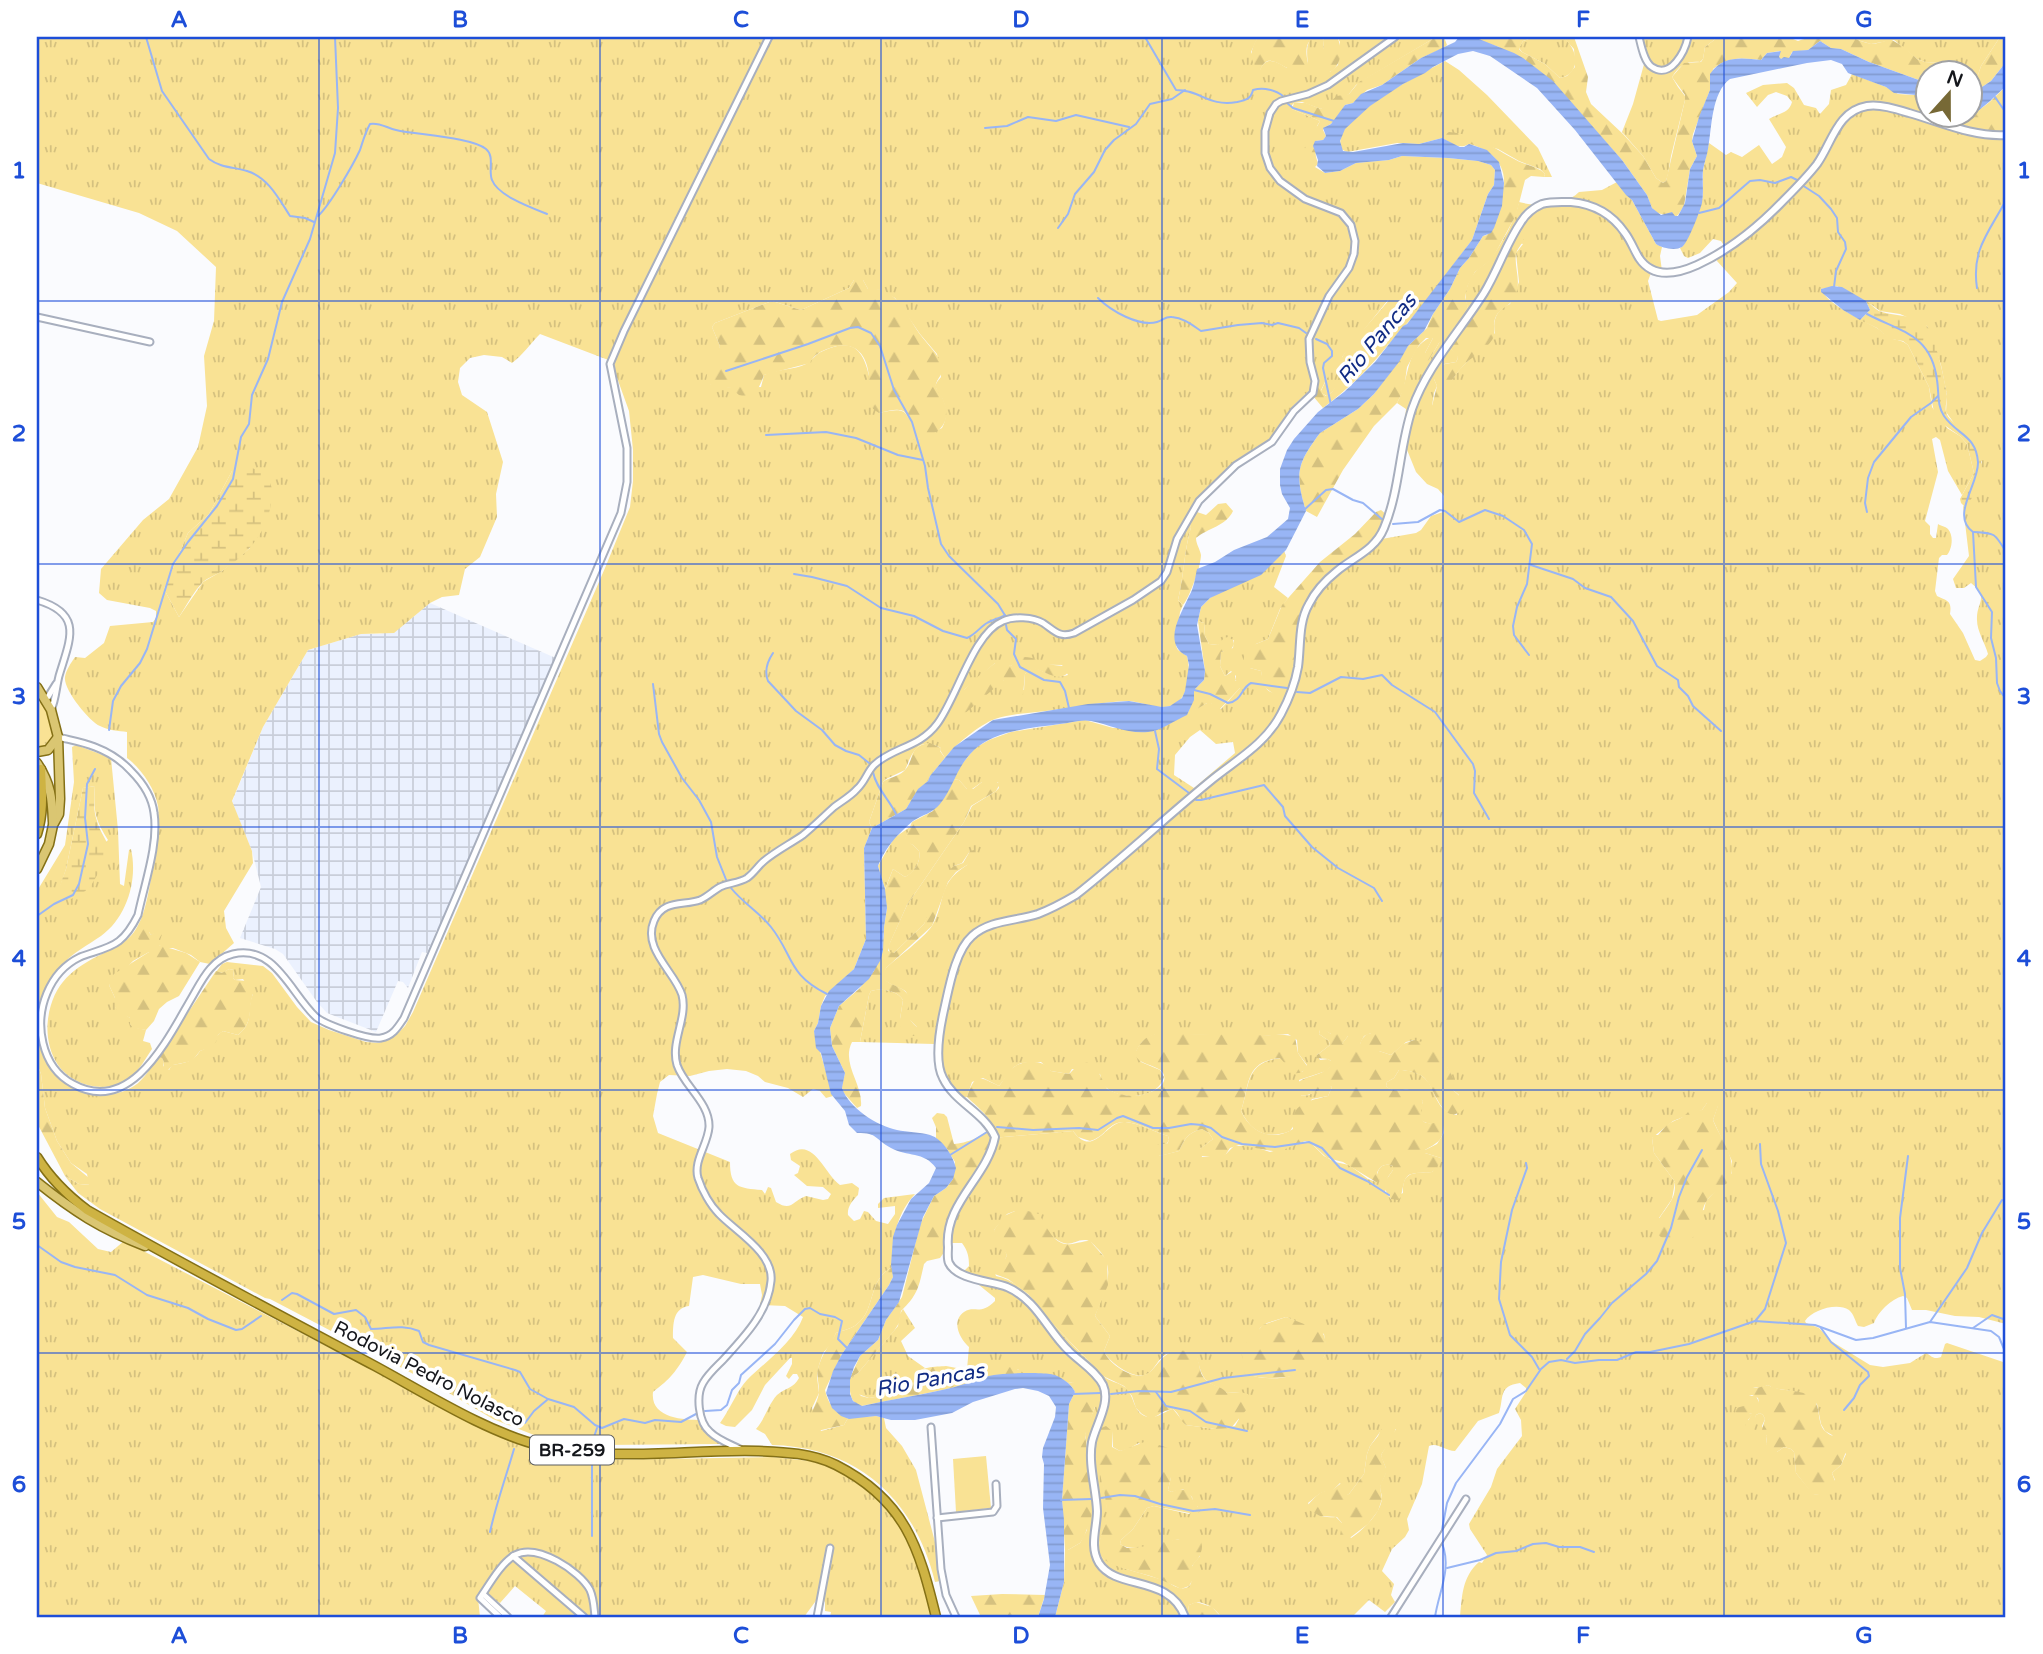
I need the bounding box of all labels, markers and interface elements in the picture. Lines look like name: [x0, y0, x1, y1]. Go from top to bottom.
text: A: [170, 6, 188, 34]
text: B: [452, 6, 468, 34]
text: C: [733, 6, 749, 34]
text: D: [1012, 6, 1030, 34]
text: E: [1295, 6, 1309, 34]
text: F: [1576, 6, 1590, 34]
text: G: [1855, 6, 1873, 34]
north arrow: [1913, 60, 1983, 130]
text: N: [1944, 66, 1966, 92]
text: 1: [12, 157, 26, 185]
text: 1: [2017, 157, 2031, 185]
water label: Rio Pancas: [1332, 287, 1423, 389]
text: 2: [12, 420, 26, 448]
text: 2: [2017, 420, 2031, 448]
text: 3: [12, 683, 26, 711]
text: 3: [2017, 683, 2031, 711]
text: 4: [12, 945, 27, 973]
text: 4: [2017, 945, 2032, 973]
text: 5: [12, 1208, 26, 1236]
text: 5: [2017, 1208, 2031, 1236]
street label: Rodovia Pedro Nolasco: [330, 1316, 528, 1432]
water label: Rio Pancas: [874, 1358, 988, 1402]
road number: BR-259: [530, 1436, 614, 1464]
text: 6: [12, 1471, 26, 1499]
text: 6: [2017, 1471, 2031, 1499]
text: A: [170, 1622, 188, 1650]
text: B: [452, 1622, 468, 1650]
text: C: [733, 1622, 749, 1650]
text: D: [1012, 1622, 1030, 1650]
text: E: [1295, 1622, 1309, 1650]
text: F: [1576, 1622, 1590, 1650]
text: G: [1855, 1622, 1873, 1650]

